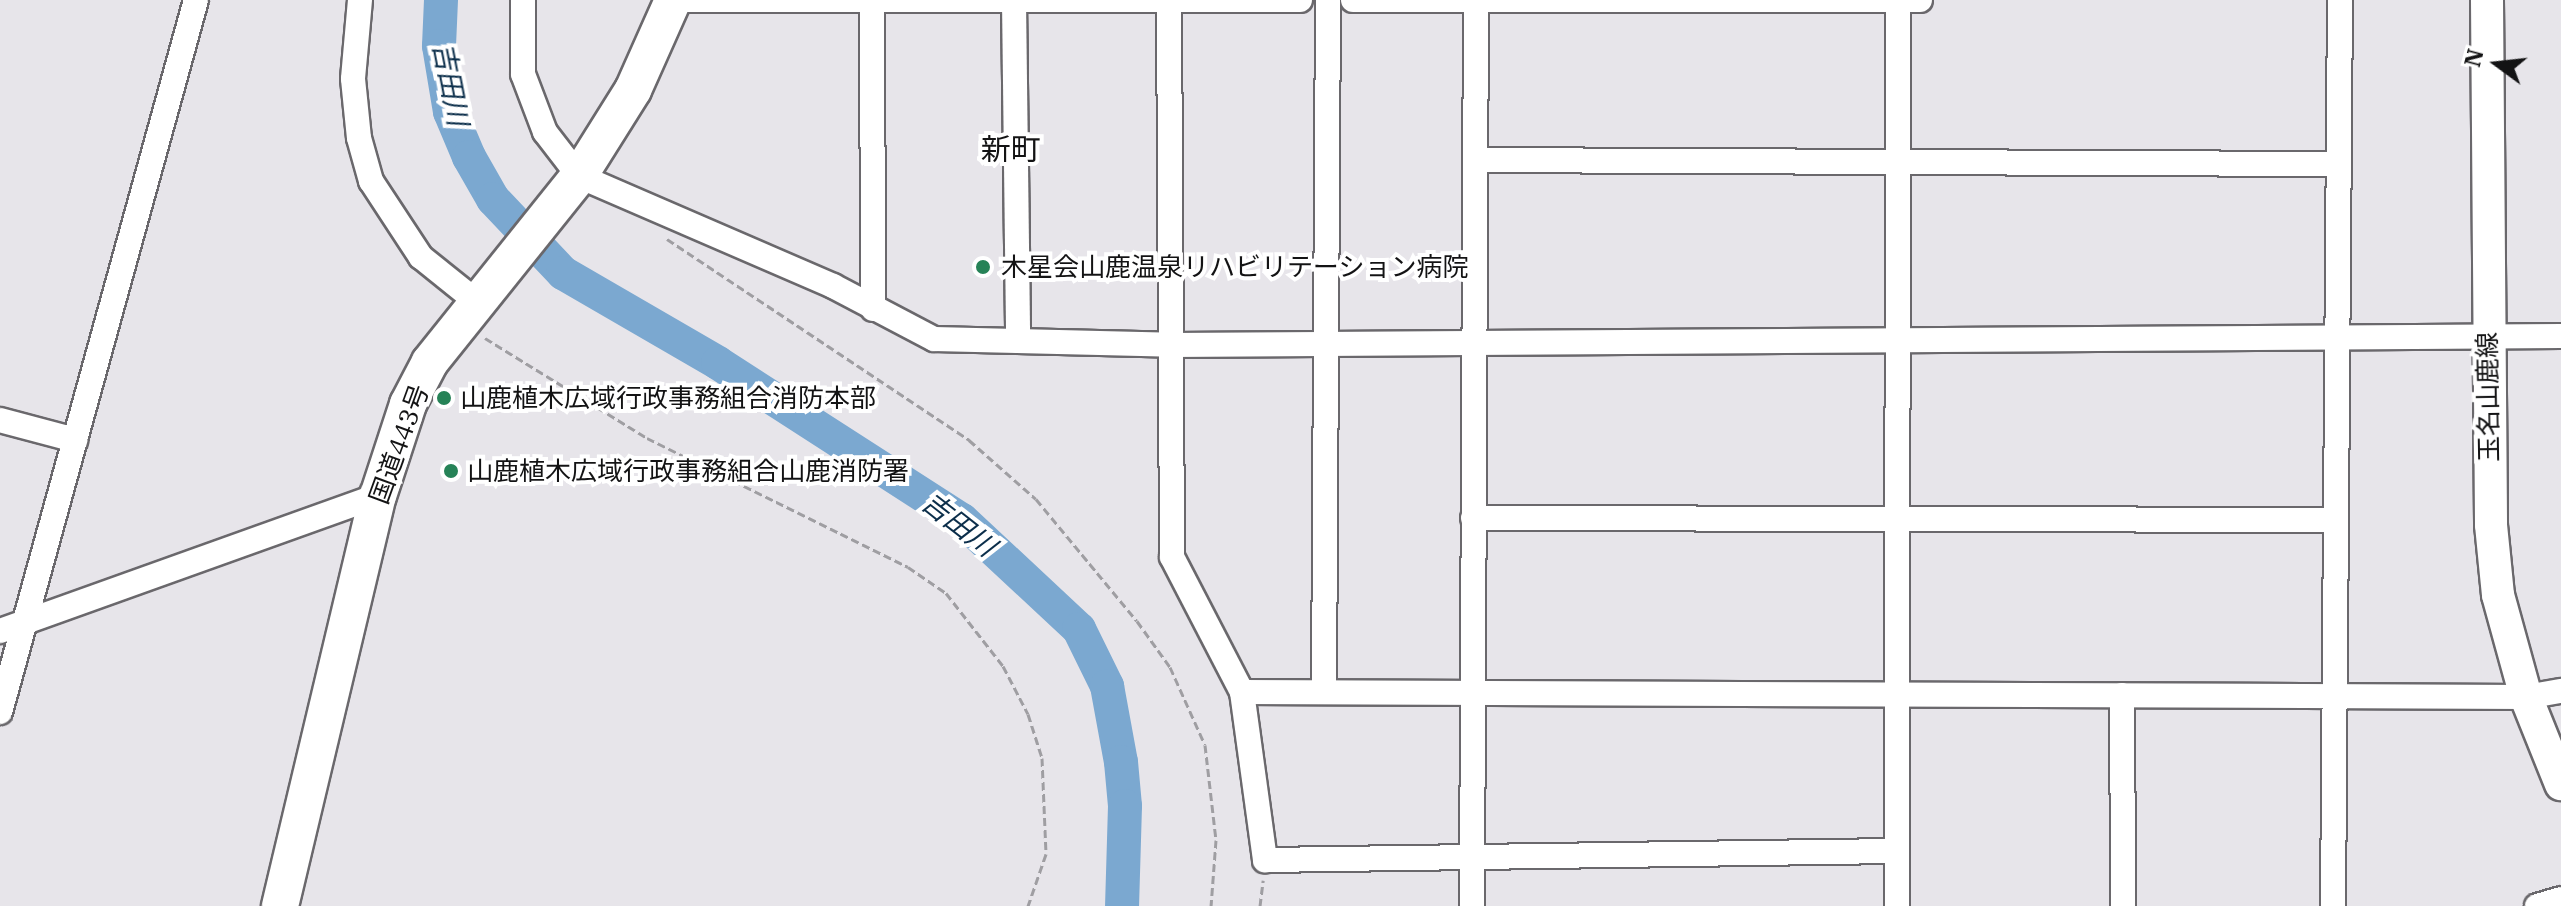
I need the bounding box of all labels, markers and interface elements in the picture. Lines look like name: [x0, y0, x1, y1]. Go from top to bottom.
north arrow: [2457, 24, 2537, 104]
water label: 吉田川: [426, 40, 476, 128]
text: N: [2457, 45, 2490, 70]
district label: 新町: [981, 131, 1041, 167]
place label: 木星会山鹿温泉リハビリテーション病院: [1001, 251, 1469, 283]
marker: 木星会山鹿温泉リハビリテーション病院: [972, 256, 994, 278]
street label: 玉名山鹿線: [2471, 332, 2505, 462]
street label: 国道443号: [363, 380, 435, 508]
place label: 山鹿植木広域行政事務組合消防本部: [460, 382, 876, 414]
marker: 山鹿植木広域行政事務組合消防本部: [435, 389, 453, 407]
place label: 山鹿植木広域行政事務組合山鹿消防署: [467, 455, 909, 487]
marker: 山鹿植木広域行政事務組合山鹿消防署: [442, 462, 460, 480]
water label: 吉田川: [916, 485, 1002, 563]

